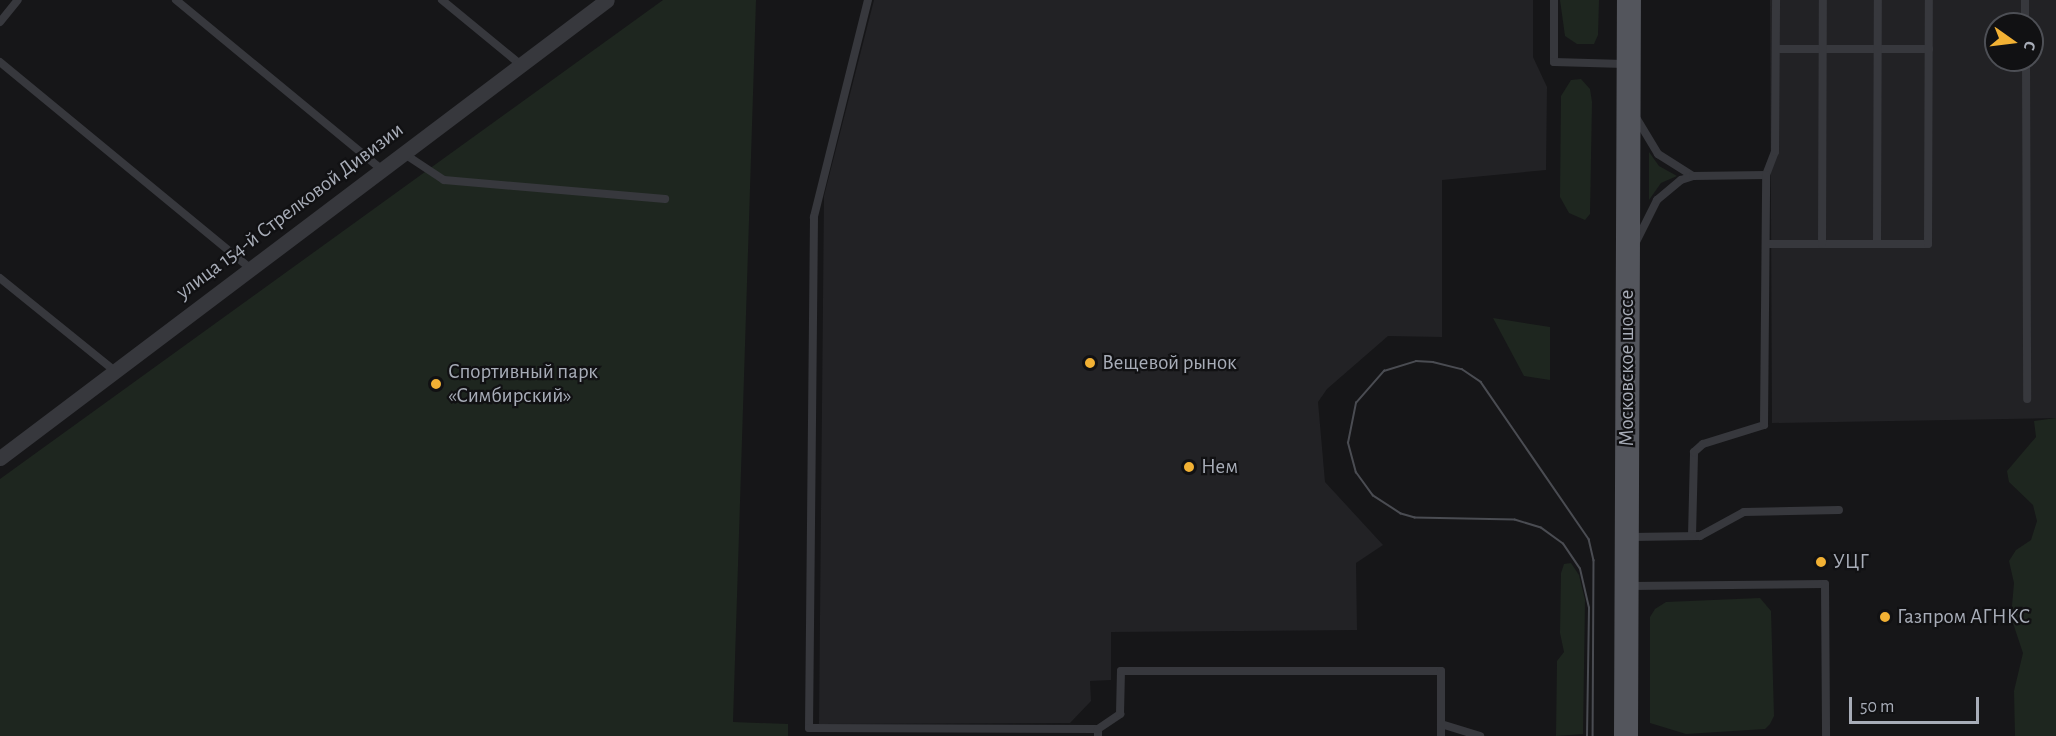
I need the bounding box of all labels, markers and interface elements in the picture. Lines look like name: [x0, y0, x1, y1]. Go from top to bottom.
north arrow: [1984, 12, 2044, 72]
text: С: [2021, 40, 2038, 52]
street label: улица 154-й Стрелковой Дивизии: [171, 117, 409, 305]
street label: Московское шоссе: [1614, 290, 1640, 446]
place label: Вещевой рынок: [1102, 350, 1237, 376]
marker: Вещевой рынок: [1083, 356, 1097, 370]
place label: Спортивный парк «Симбирский»: [448, 359, 598, 409]
marker: Спортивный парк «Симбирский»: [429, 377, 443, 391]
place label: Нем: [1201, 454, 1238, 480]
marker: Нем: [1182, 460, 1196, 474]
place label: УЦГ: [1833, 549, 1869, 575]
marker: УЦГ: [1814, 555, 1828, 569]
place label: Газпром АГНКС: [1897, 604, 2030, 630]
marker: Газпром АГНКС: [1878, 610, 1892, 624]
scale bar: [1852, 685, 1982, 723]
text: 50 m: [1860, 698, 1894, 716]

